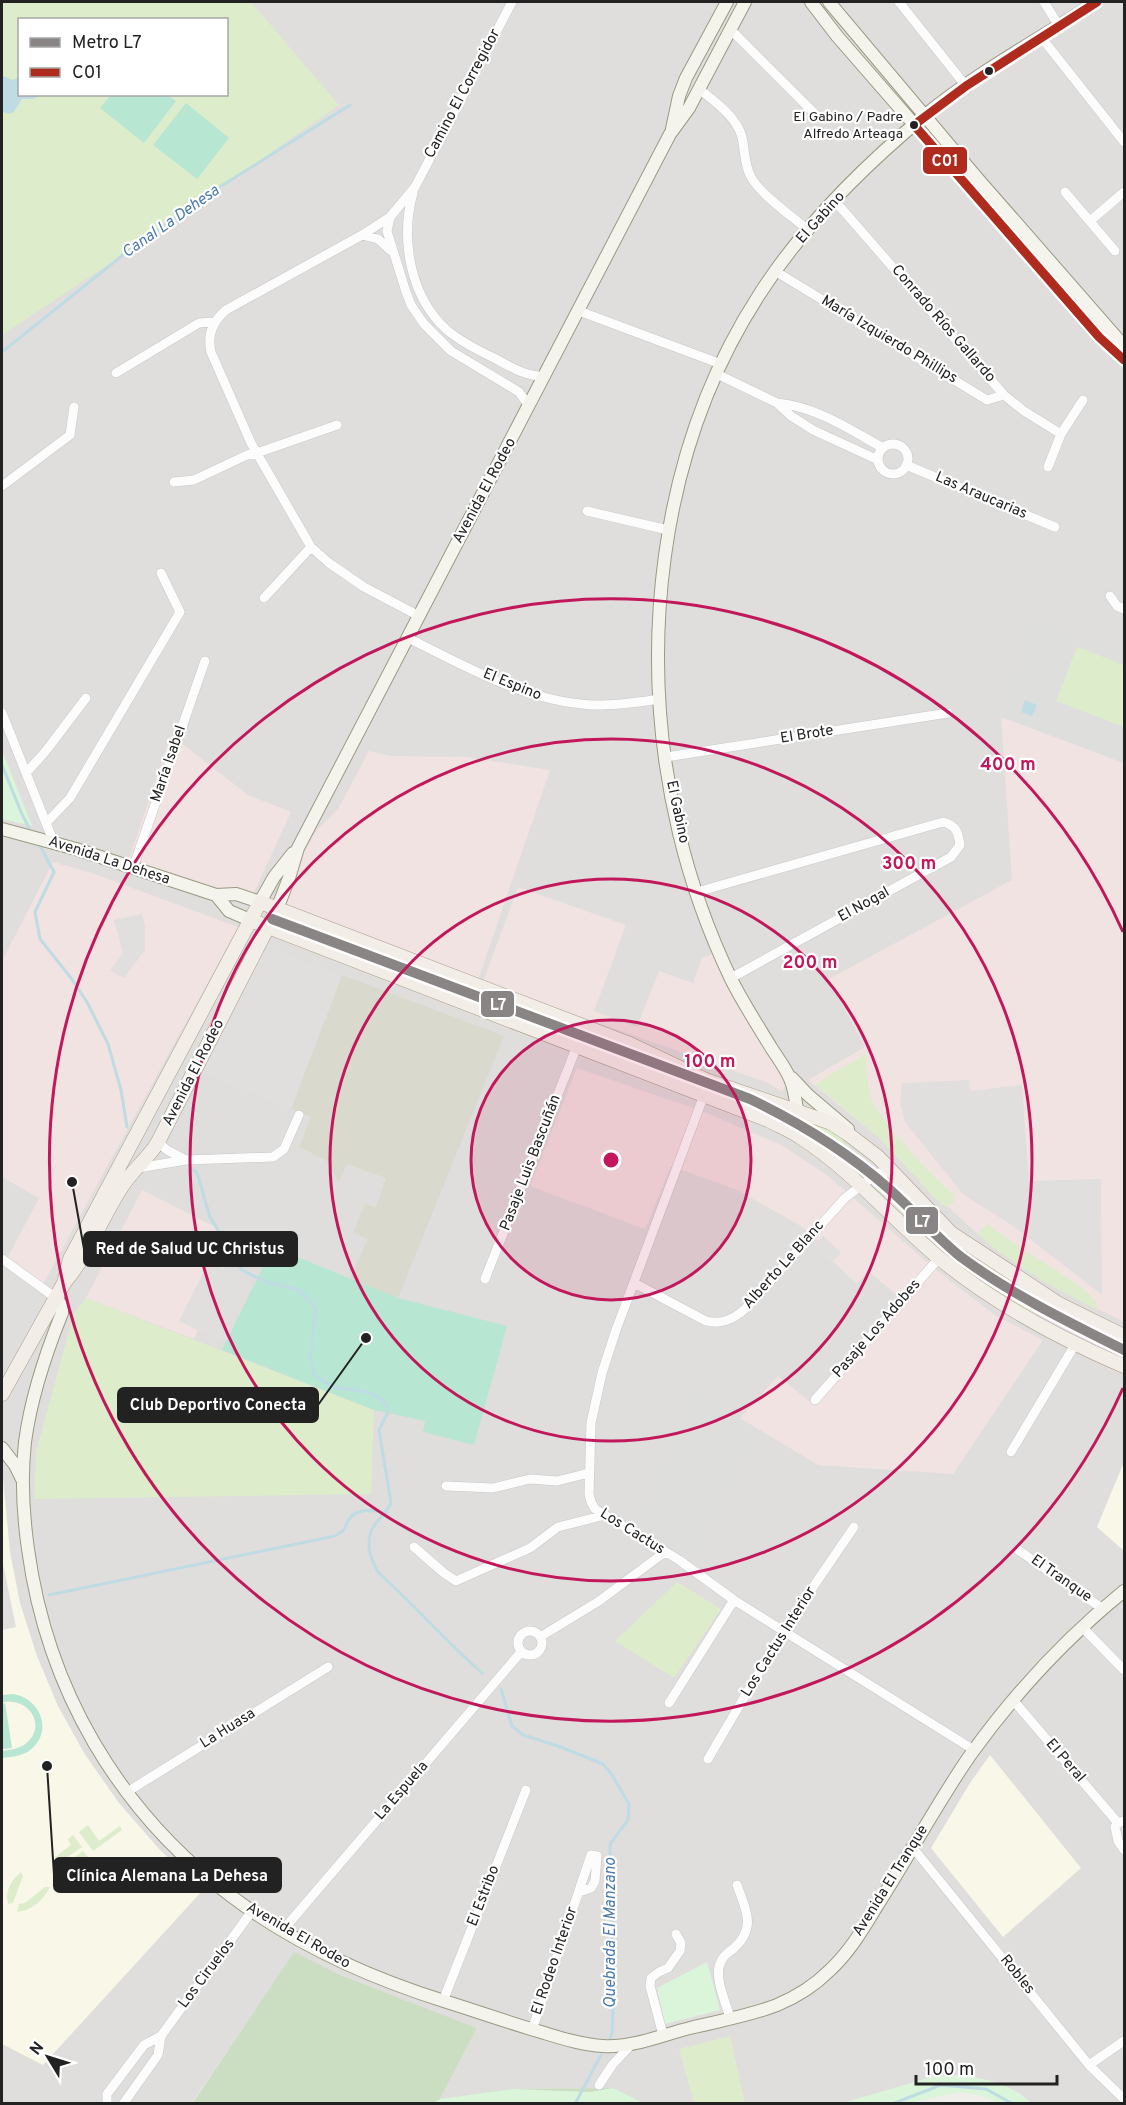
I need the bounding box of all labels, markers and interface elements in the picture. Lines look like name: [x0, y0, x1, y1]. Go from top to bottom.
legend: [18, 18, 228, 96]
street label: Camino El Corregidor: [421, 26, 505, 162]
text: Metro L7: [72, 32, 142, 55]
text: C01: [72, 62, 102, 85]
unlabelled marker: [983, 65, 995, 77]
place label: El Gabino / Padre Alfredo Arteaga: [793, 109, 903, 143]
marker: El Gabino / Padre Alfredo Arteaga: [908, 119, 920, 131]
line badge: C01: [922, 146, 968, 175]
text: C01: [931, 152, 959, 172]
water label: Canal La Dehesa: [119, 181, 224, 263]
street label: El Gabino: [793, 188, 849, 248]
street label: Conrado Ríos Gallardo: [887, 261, 999, 387]
street label: María Izquierdo Phillips: [817, 292, 961, 388]
street label: Avenida El Rodeo: [449, 435, 521, 547]
street label: Las Araucarias: [932, 468, 1030, 524]
street label: El Espino: [480, 665, 544, 705]
street label: El Brote: [779, 721, 835, 749]
street label: María Isabel: [147, 723, 191, 805]
text: 400 m: [980, 754, 1036, 777]
street label: El Gabino: [661, 779, 693, 845]
street label: Avenida La Dehesa: [46, 832, 172, 890]
text: 300 m: [882, 853, 936, 876]
street label: El Nogal: [835, 883, 893, 927]
text: 200 m: [782, 952, 838, 975]
line badge: L7: [480, 990, 515, 1018]
text: L7: [490, 996, 506, 1016]
street label: Avenida El Rodeo: [159, 1016, 229, 1130]
text: 100 m: [684, 1051, 736, 1074]
street label: Pasaje Luis Bascuñán: [496, 1092, 566, 1234]
centre of rings: [601, 1150, 621, 1170]
line badge: L7: [905, 1206, 939, 1235]
text: L7: [914, 1213, 930, 1233]
street label: Alberto Le Blanc: [739, 1217, 829, 1313]
callout: Red de Salud UC Christus: [84, 1232, 297, 1266]
text: Red de Salud UC Christus: [95, 1240, 285, 1260]
street label: Pasaje Los Adobes: [829, 1276, 925, 1382]
callout: Club Deportivo Conecta: [118, 1388, 318, 1422]
text: Club Deportivo Conecta: [130, 1396, 306, 1416]
street label: Los Cactus: [596, 1505, 668, 1559]
street label: El Tranque: [1027, 1551, 1095, 1607]
street label: Los Cactus Interior: [737, 1583, 821, 1701]
street label: La Huasa: [197, 1705, 259, 1753]
street label: El Peral: [1041, 1735, 1089, 1787]
street label: La Espuela: [371, 1757, 433, 1825]
street label: Avenida El Tranque: [849, 1822, 933, 1940]
water label: Quebrada El Manzano: [601, 1857, 621, 2008]
callout: Clínica Alemana La Dehesa: [54, 1858, 281, 1892]
street label: El Estribo: [464, 1863, 504, 1929]
text: Clínica Alemana La Dehesa: [66, 1867, 268, 1887]
street label: Avenida El Rodeo: [243, 1898, 353, 1974]
street label: El Rodeo Interior: [528, 1904, 582, 2018]
street label: Los Ciruelos: [175, 1936, 239, 2012]
street label: Robles: [995, 1951, 1039, 1999]
north arrow: [18, 2027, 78, 2087]
text: N: [26, 2038, 49, 2060]
scale bar: [916, 2048, 1057, 2086]
text: 100 m: [925, 2059, 974, 2082]

